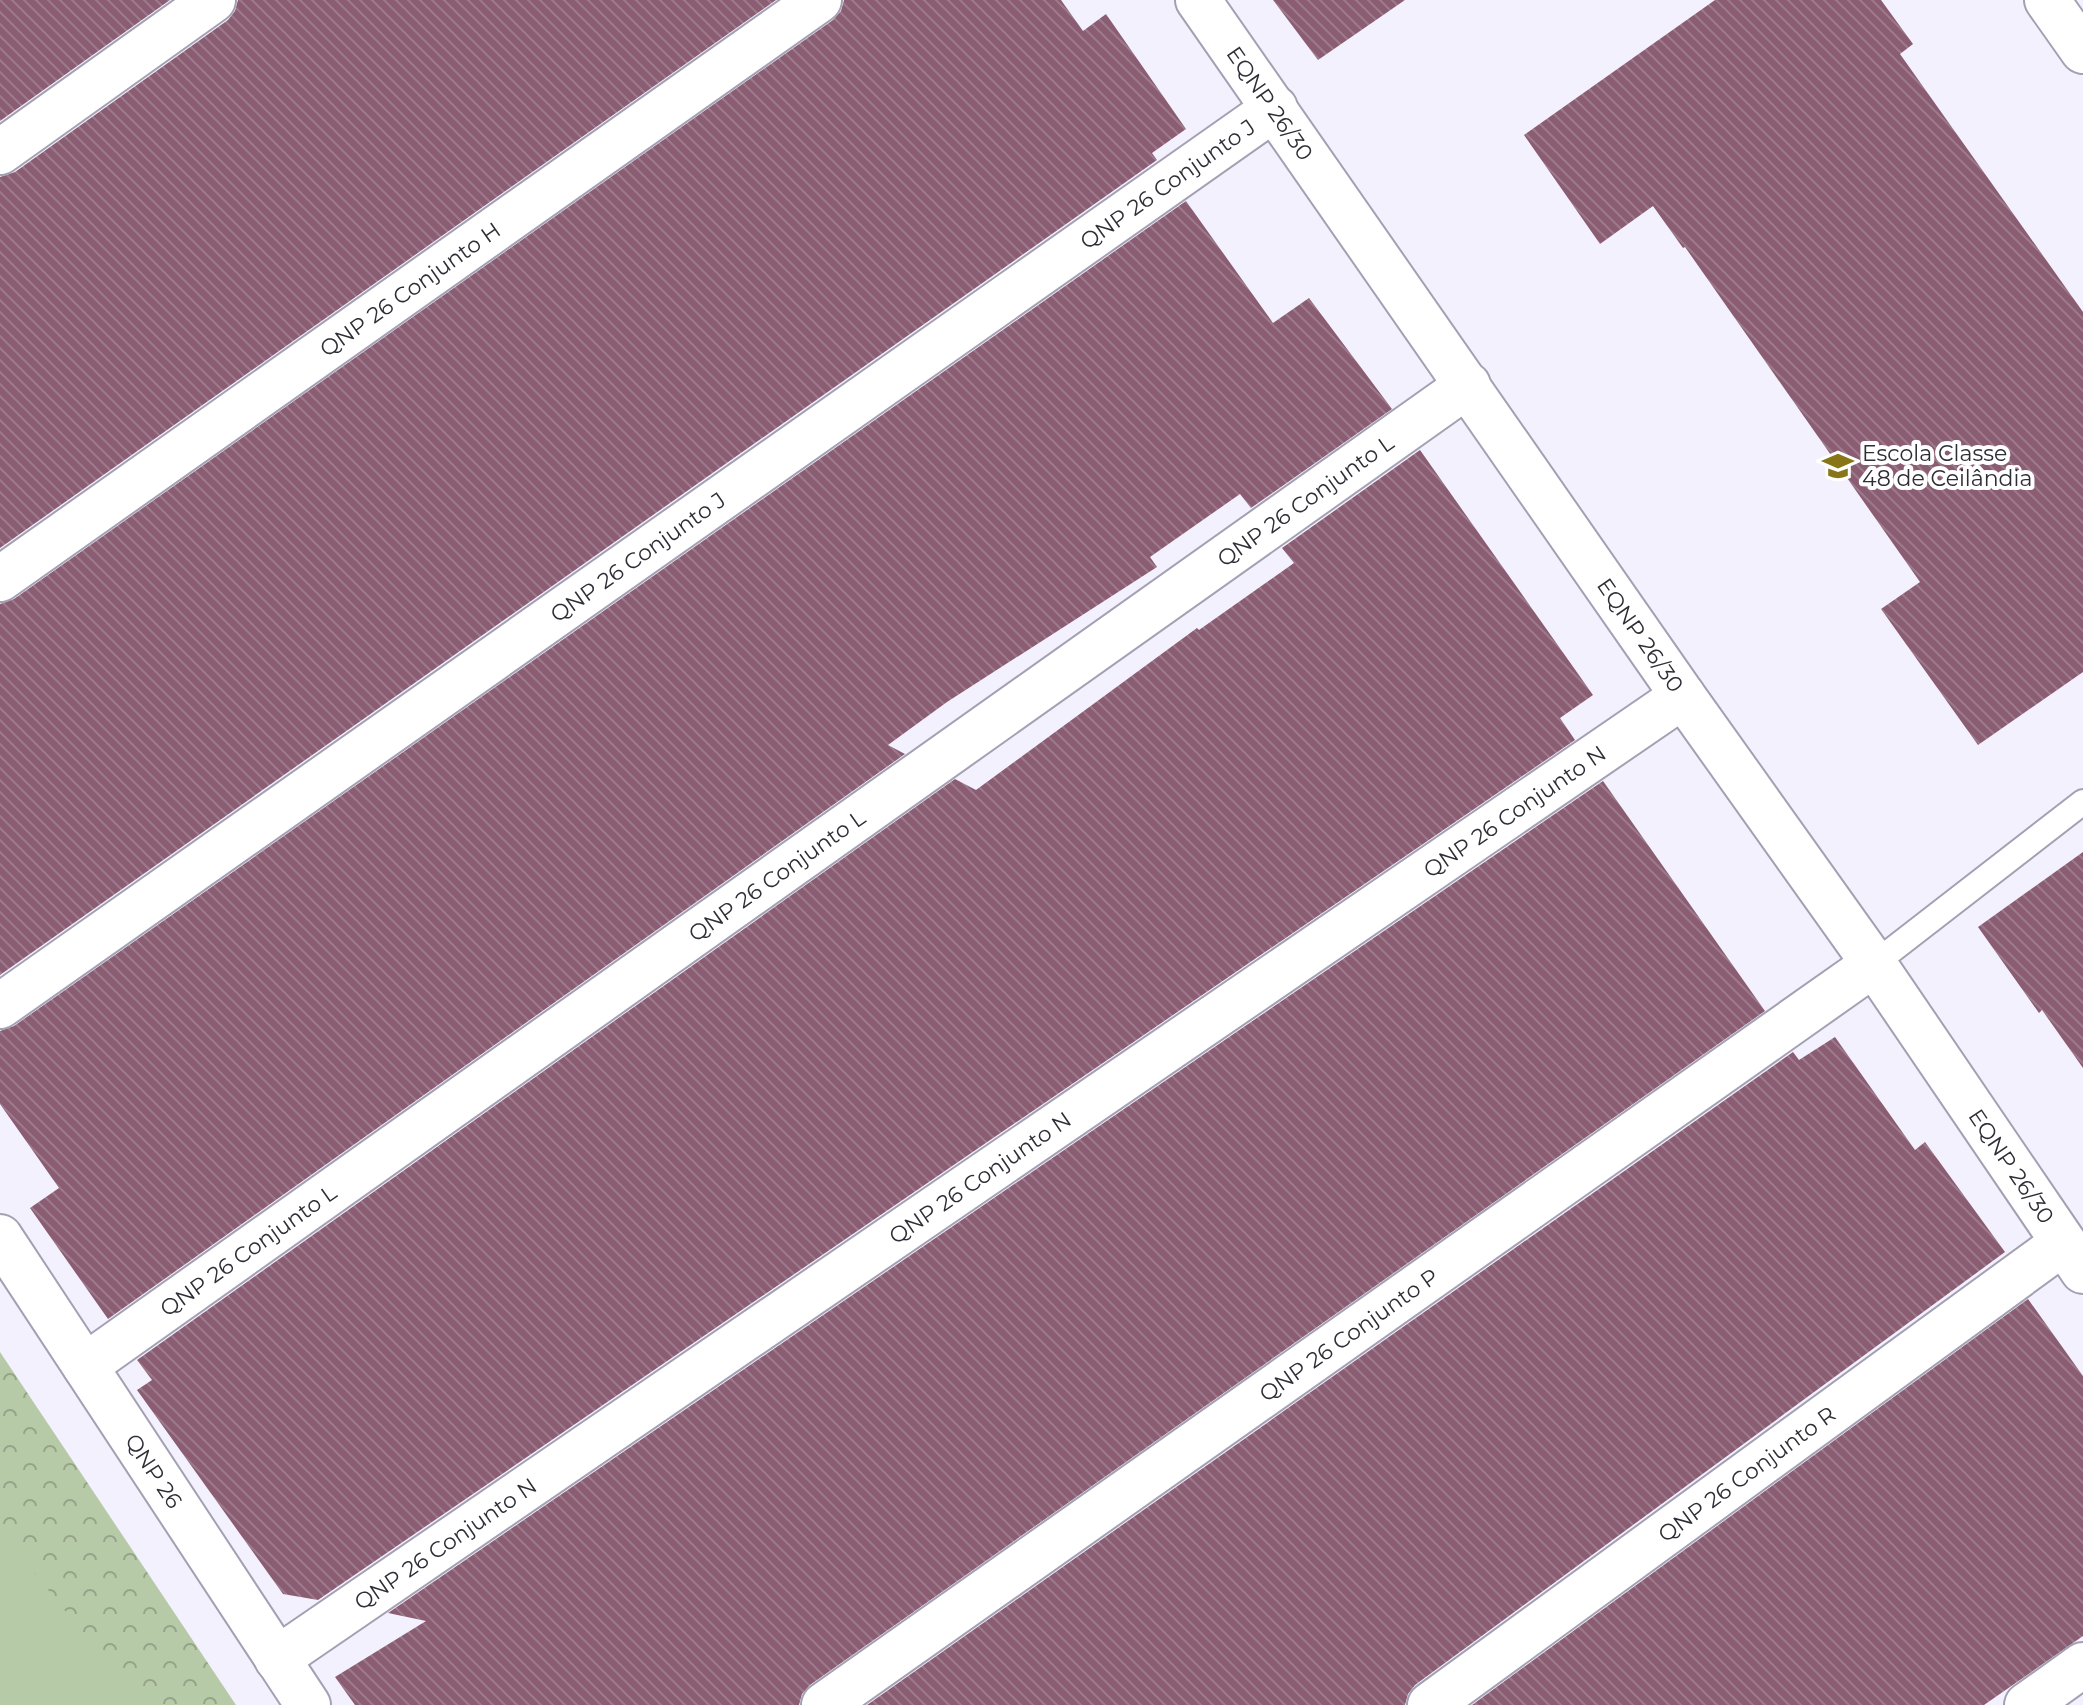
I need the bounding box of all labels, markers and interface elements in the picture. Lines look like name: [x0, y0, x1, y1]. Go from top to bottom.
street label: EQNP 26/30: [1221, 41, 1319, 166]
street label: QNP 26 Conjunto J: [1075, 113, 1260, 255]
street label: QNP 26 Conjunto H: [314, 216, 505, 362]
street label: QNP 26 Conjunto L: [1212, 429, 1399, 572]
place label: Escola Classe 48 de Ceilândia: [1862, 440, 2032, 492]
school or university icon: Escola Classe 48 de Ceilândia: [1821, 449, 1855, 483]
street label: QNP 26 Conjunto J: [545, 486, 731, 628]
street label: EQNP 26/30: [1591, 573, 1690, 697]
street label: QNP 26 Conjunto N: [1418, 739, 1611, 883]
street label: QNP 26 Conjunto L: [683, 804, 870, 947]
street label: EQNP 26/30: [1963, 1104, 2060, 1229]
street label: QNP 26 Conjunto N: [884, 1106, 1076, 1249]
street label: QNP 26 Conjunto L: [155, 1178, 342, 1322]
street label: QNP 26 Conjunto P: [1254, 1262, 1443, 1407]
street label: QNP 26 Conjunto R: [1653, 1400, 1841, 1548]
street label: QNP 26: [120, 1428, 188, 1513]
street label: QNP 26 Conjunto N: [349, 1472, 542, 1616]

